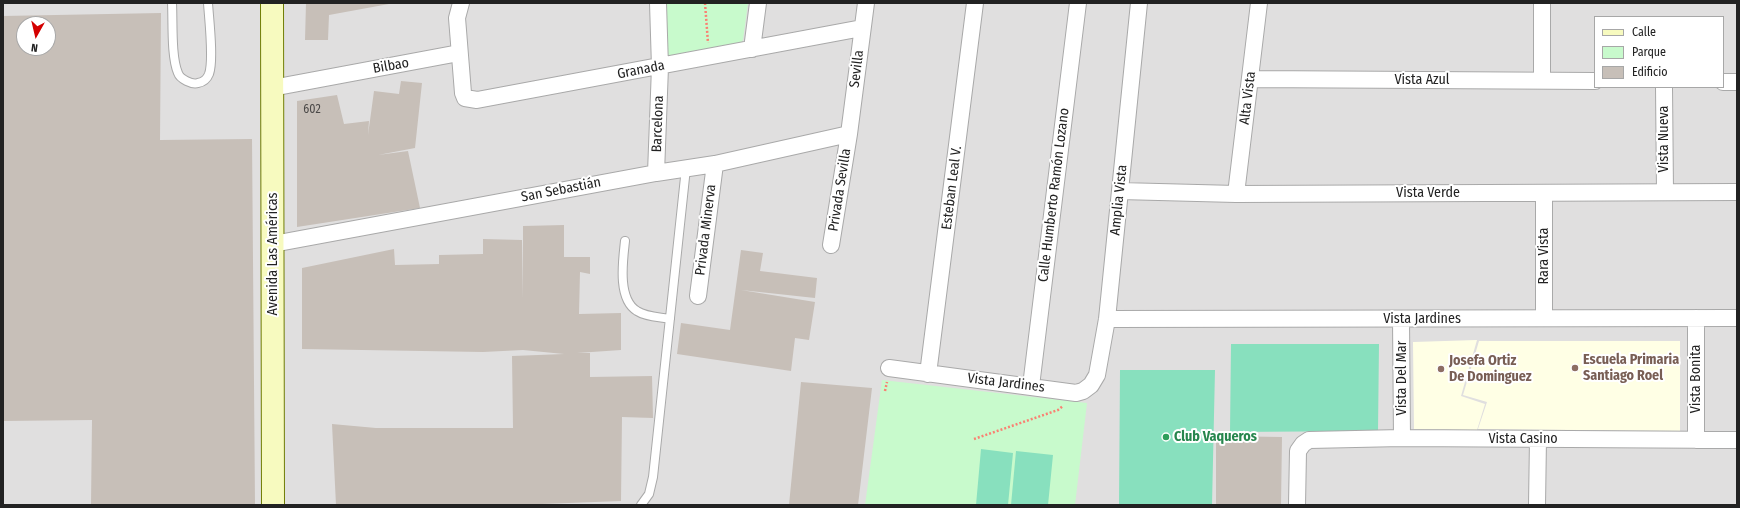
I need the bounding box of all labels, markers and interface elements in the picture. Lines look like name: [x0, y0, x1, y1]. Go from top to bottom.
north arrow: [16, 16, 56, 56]
legend: [1594, 16, 1724, 88]
text: Calle: [1632, 25, 1656, 39]
text: N: [30, 40, 39, 54]
text: Parque: [1632, 45, 1666, 59]
street label: Sevilla: [846, 49, 868, 89]
street label: Bilbao: [372, 55, 410, 77]
street label: Granada: [616, 57, 666, 83]
text: Edificio: [1632, 65, 1668, 79]
street label: Alta Vista: [1236, 70, 1260, 126]
street label: Vista Azul: [1394, 72, 1450, 88]
street label: Barcelona: [649, 95, 667, 153]
house number: 602: [303, 103, 321, 117]
street label: Vista Nueva: [1656, 106, 1672, 172]
street label: Calle Humberto Ramón Lozano: [1035, 107, 1073, 283]
street label: Esteban Leal V.: [939, 145, 965, 231]
street label: Privada Sevilla: [825, 147, 855, 233]
street label: Amplia Vista: [1107, 164, 1131, 236]
street label: San Sebastián: [520, 174, 602, 206]
street label: Privada Minerva: [692, 184, 720, 276]
street label: Vista Verde: [1396, 185, 1460, 201]
street label: Avenida Las Américas: [265, 192, 281, 316]
street label: Rara Vista: [1536, 228, 1552, 284]
street label: Vista Jardines: [1383, 311, 1461, 327]
street label: Vista Del Mar: [1394, 341, 1410, 415]
street label: Vista Bonita: [1688, 345, 1704, 413]
place label: Escuela Primaria Santiago Roel: [1583, 352, 1679, 384]
place label: Josefa Ortiz De Dominguez: [1449, 353, 1532, 386]
marker: Escuela Primaria Santiago Roel: [1570, 363, 1580, 373]
marker: Josefa Ortiz De Dominguez: [1436, 364, 1446, 374]
street label: Vista Jardines: [966, 370, 1046, 396]
place label: Club Vaqueros: [1174, 429, 1257, 445]
street label: Vista Casino: [1488, 431, 1558, 447]
marker: Club Vaqueros: [1161, 432, 1171, 442]

